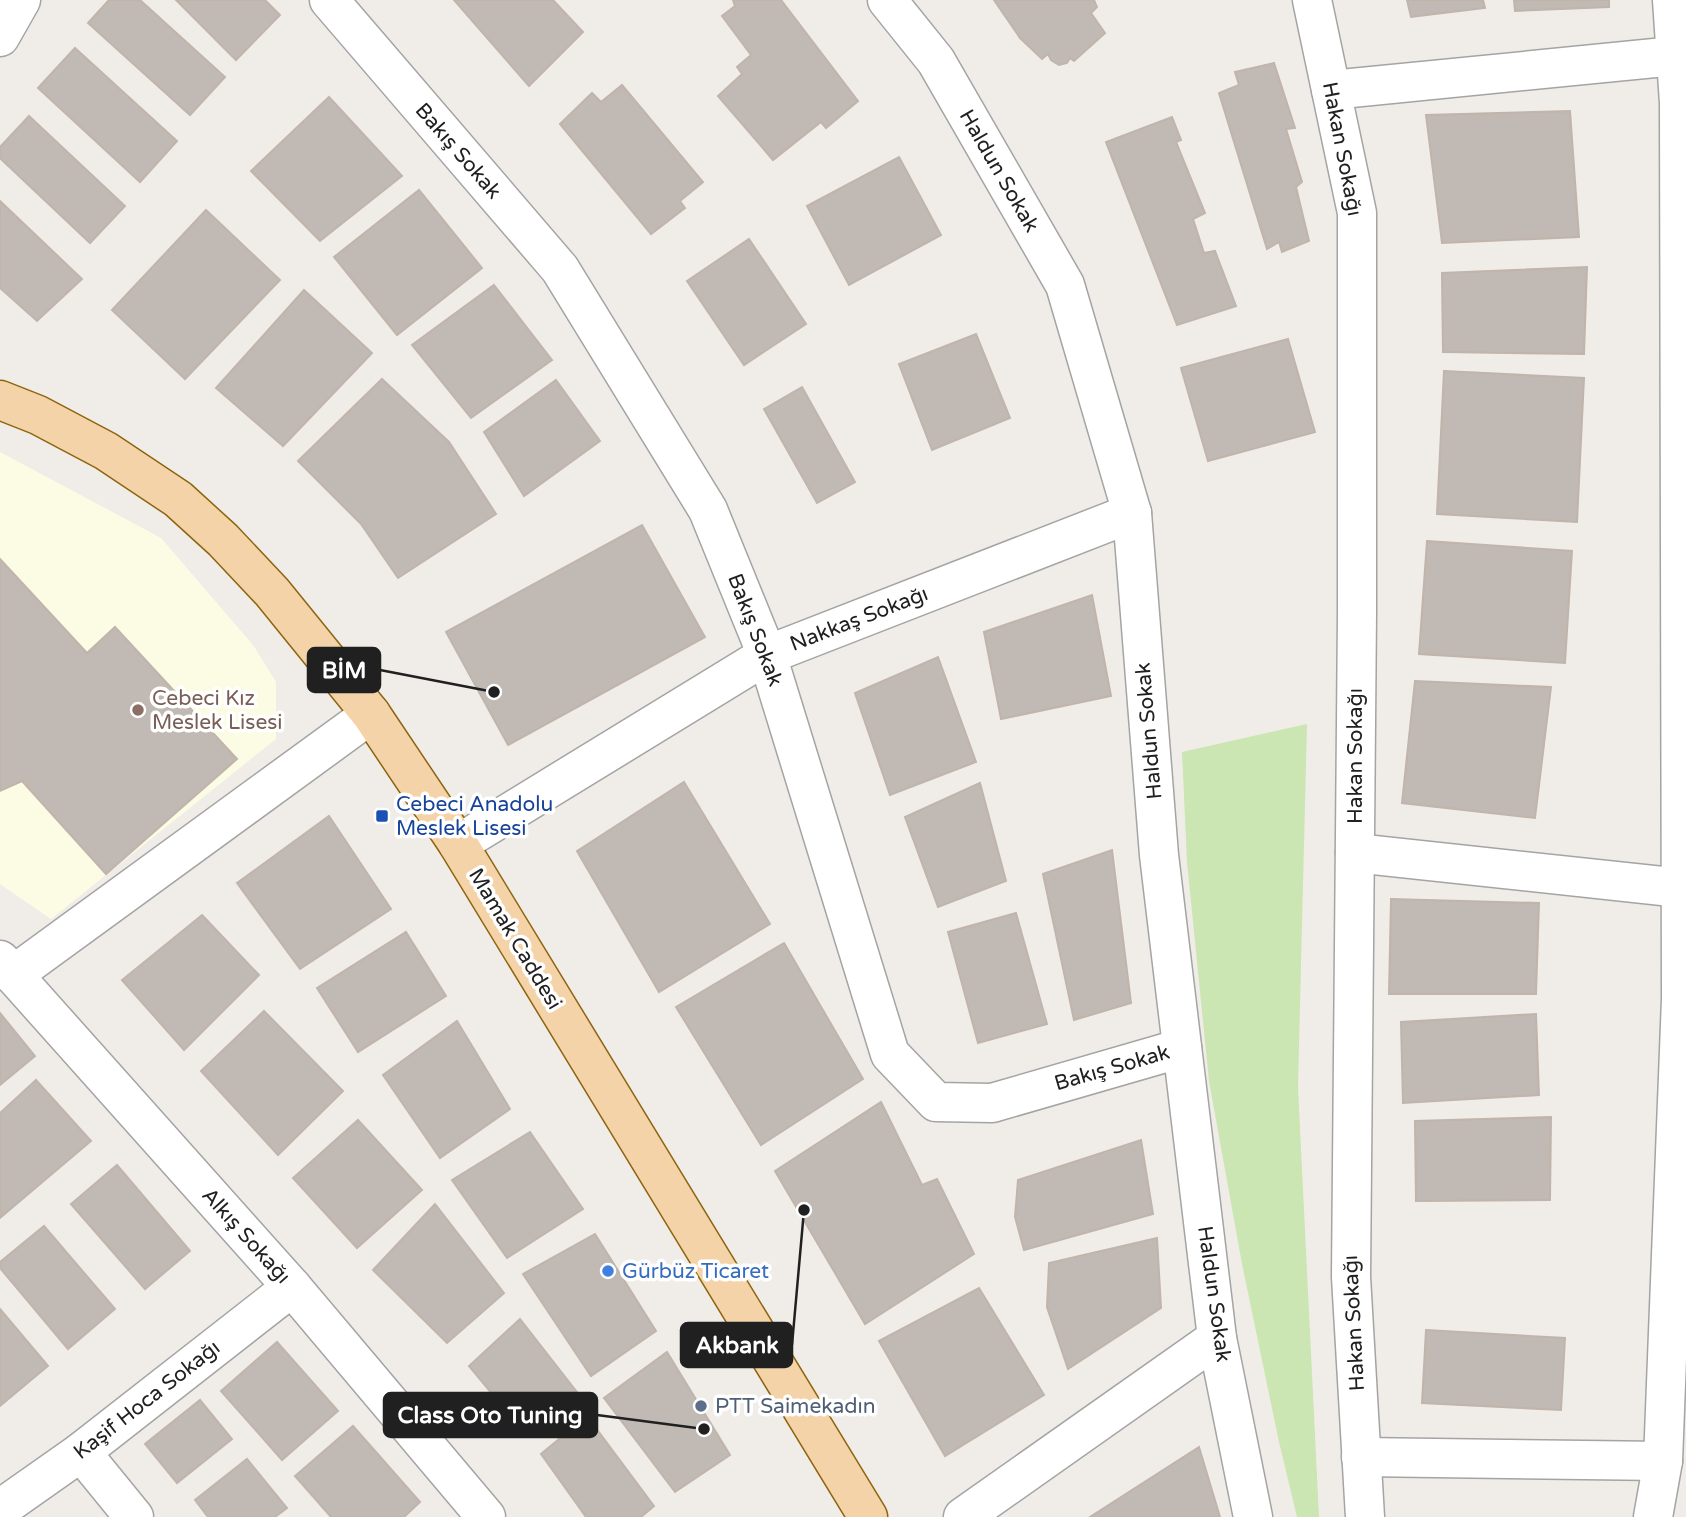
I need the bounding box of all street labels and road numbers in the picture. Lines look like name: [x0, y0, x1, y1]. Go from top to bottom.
street label: Hakan Sokağı: [1317, 80, 1367, 218]
street label: Bakış Sokak: [410, 98, 506, 204]
street label: Haldun Sokak: [954, 105, 1044, 237]
street label: Bakış Sokak: [722, 570, 788, 690]
street label: Nakkaş Sokağı: [786, 581, 932, 657]
street label: Haldun Sokak: [1131, 661, 1167, 801]
street label: Hakan Sokağı: [1343, 688, 1368, 824]
street label: Mamak Caddesi: [463, 864, 567, 1014]
street label: Bakış Sokak: [1051, 1040, 1173, 1096]
street label: Alkış Sokağı: [196, 1183, 296, 1289]
street label: Haldun Sokak: [1192, 1224, 1236, 1364]
street label: Hakan Sokağı: [1338, 1254, 1370, 1392]
street label: Kaşif Hoca Sokağı: [69, 1335, 225, 1465]

